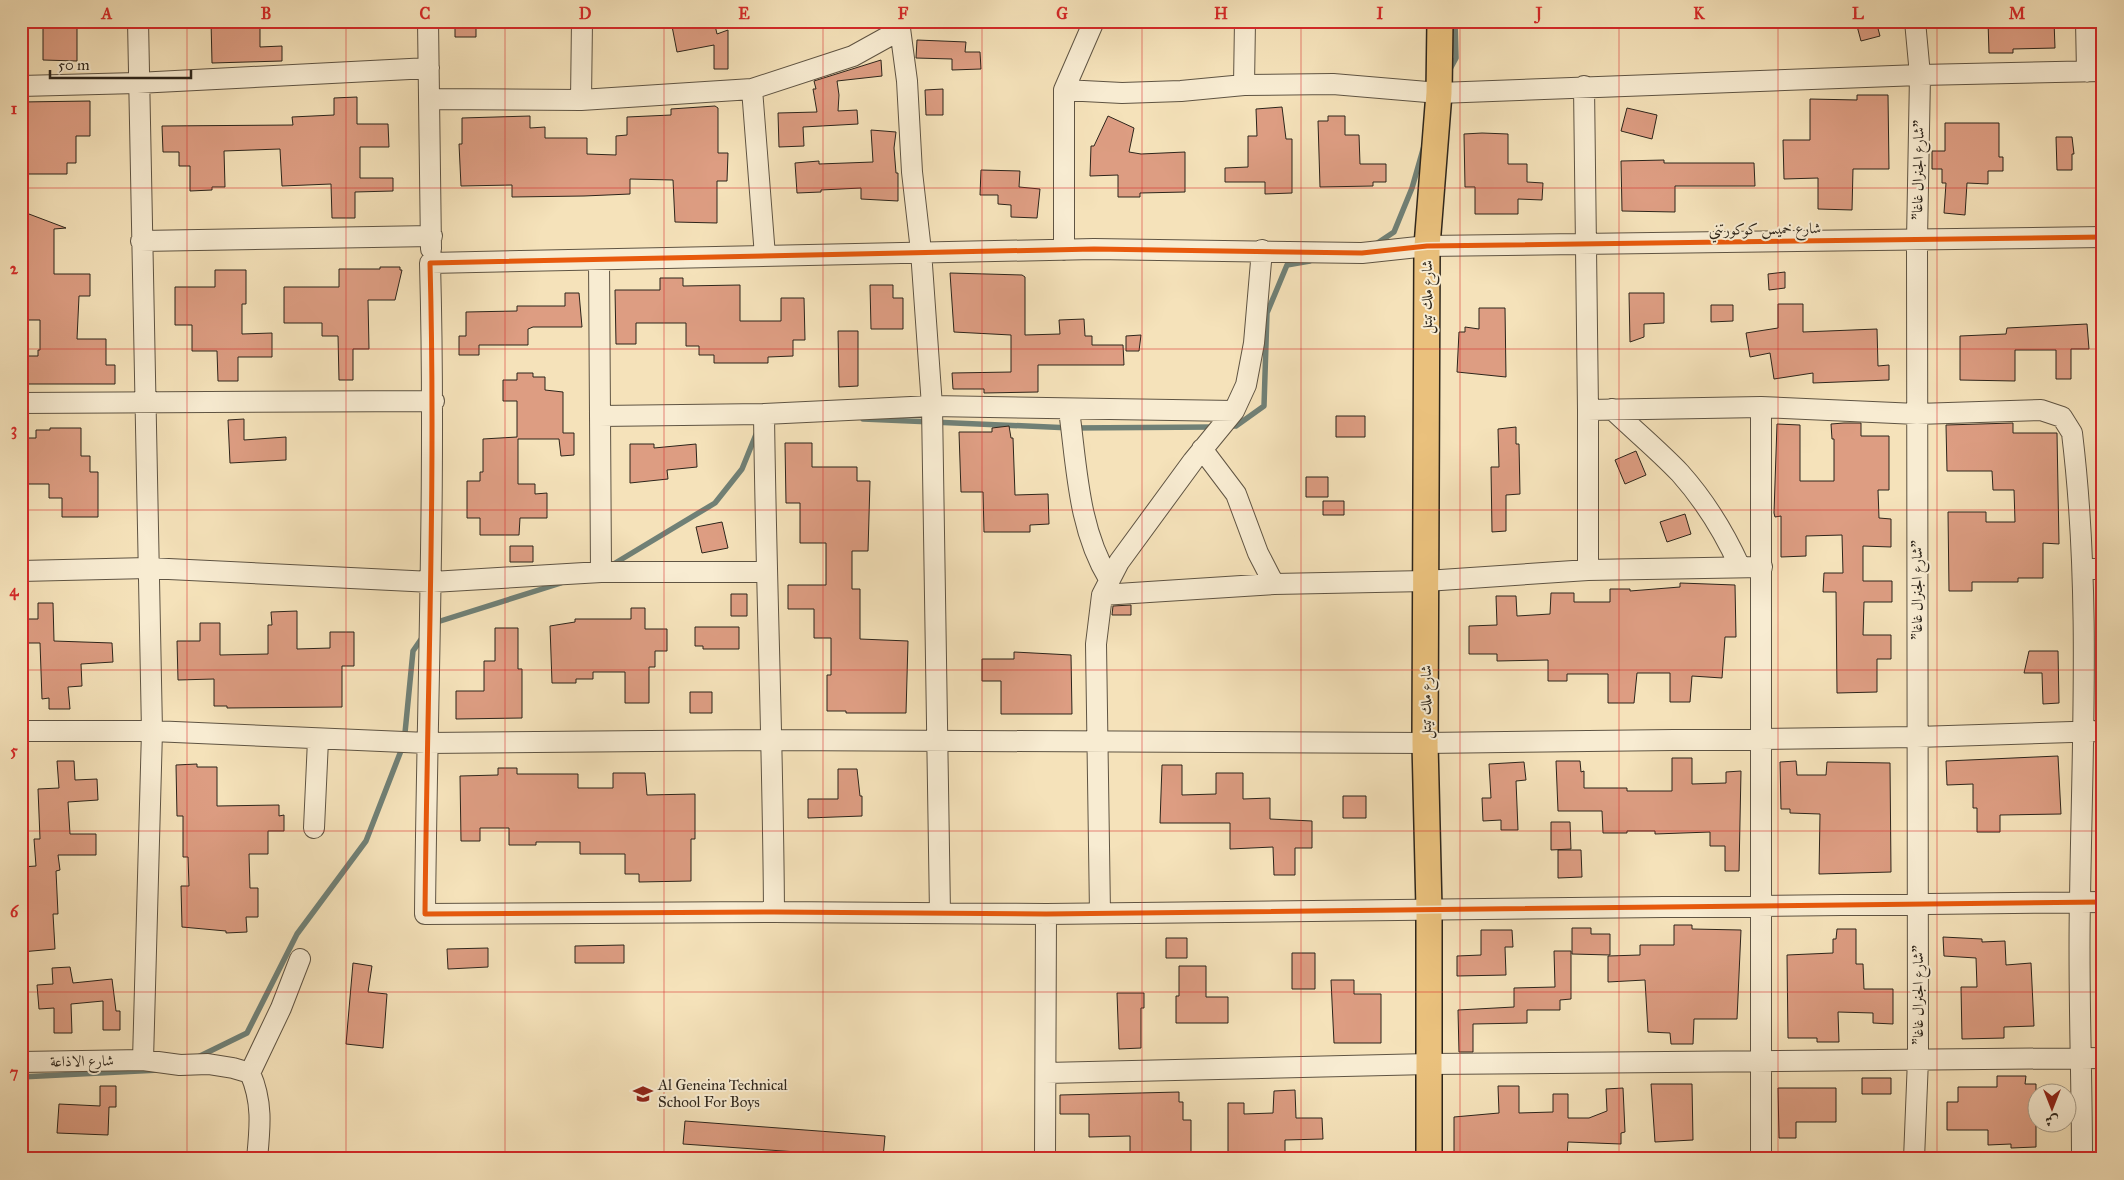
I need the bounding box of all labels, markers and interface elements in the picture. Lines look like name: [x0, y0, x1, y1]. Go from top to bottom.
text: A: [101, 4, 113, 23]
text: B: [261, 4, 271, 23]
text: C: [420, 4, 431, 23]
text: D: [579, 4, 592, 23]
text: E: [738, 4, 750, 23]
text: F: [898, 4, 909, 23]
text: G: [1056, 4, 1068, 23]
text: H: [1214, 4, 1228, 23]
text: I: [1377, 4, 1384, 23]
text: J: [1534, 4, 1543, 24]
text: K: [1693, 4, 1705, 23]
text: L: [1852, 4, 1864, 23]
text: M: [2009, 4, 2026, 23]
scale bar: [50, 48, 191, 80]
text: 50 m: [58, 56, 90, 74]
text: 1: [11, 99, 18, 118]
street label: "شارع الجنرال غاغا": [1908, 120, 1932, 220]
street label: شارع خميس كوكورتني: [1709, 219, 1821, 244]
text: 2: [10, 259, 19, 278]
street label: شارع ملك تيتل: [1418, 260, 1440, 334]
text: 3: [11, 420, 17, 440]
street label: "شارع الجنرال غاغا": [1908, 540, 1930, 640]
text: 4: [10, 581, 20, 601]
street label: شارع ملك تيتل: [1417, 665, 1439, 739]
text: 5: [10, 741, 18, 760]
text: 6: [10, 902, 19, 921]
street label: "شارع الجنرال غاغا": [1909, 945, 1931, 1045]
street label: شارع الاذاعة: [50, 1051, 114, 1075]
text: 7: [10, 1063, 19, 1082]
place label: Al Geneina Technical School For Boys: [657, 1076, 789, 1111]
north arrow: [2026, 1082, 2076, 1132]
school or university icon: Al Geneina Technical School For Boys: [632, 1083, 654, 1105]
text: ش: [2045, 1112, 2059, 1129]

